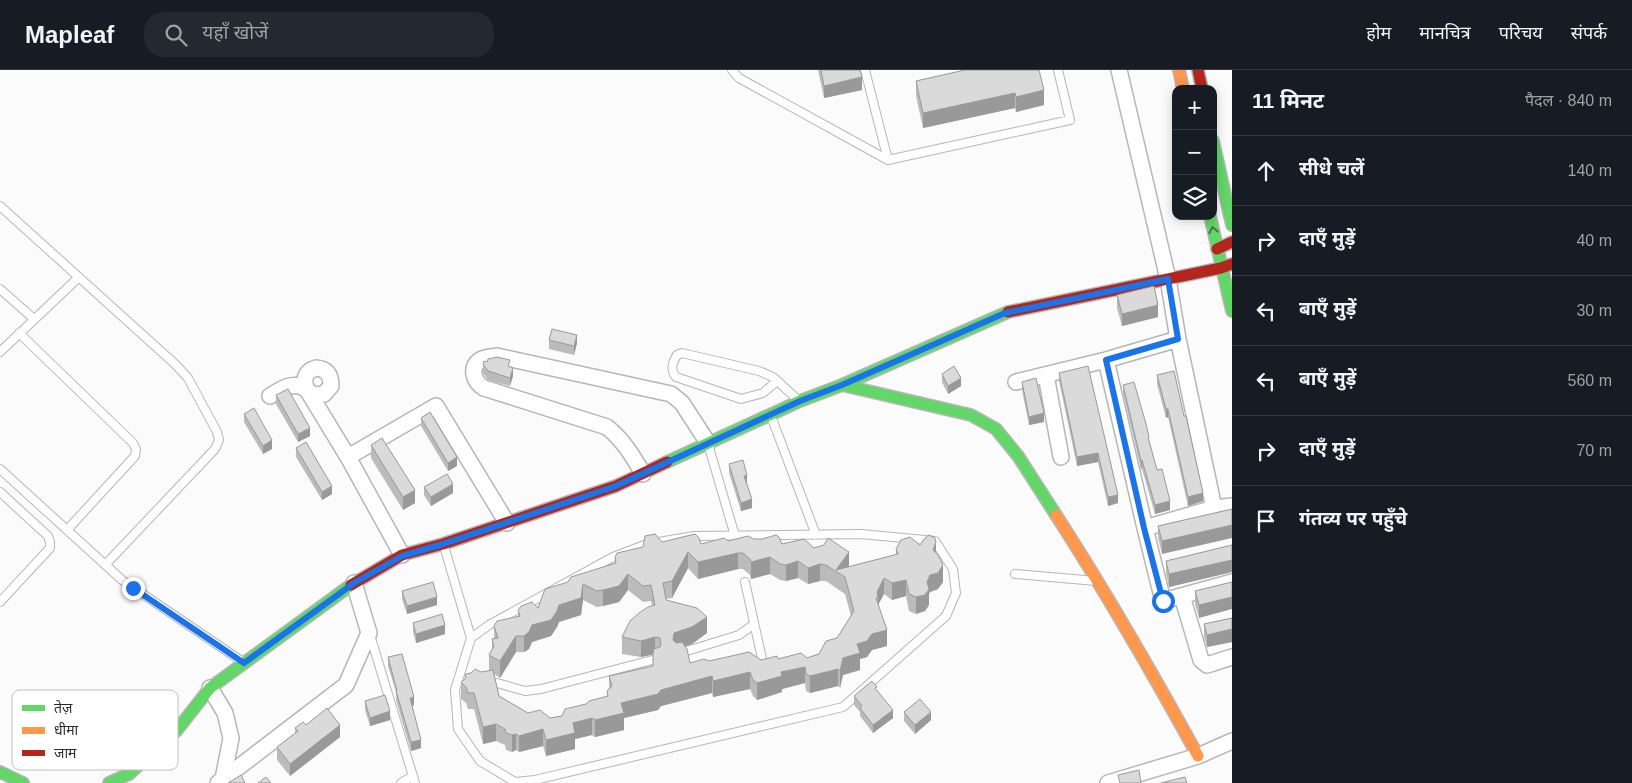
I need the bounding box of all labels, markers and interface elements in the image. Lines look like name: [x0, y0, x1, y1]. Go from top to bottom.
search box: [144, 12, 494, 57]
text: Mapleaf: [25, 21, 114, 48]
icon: search: [162, 21, 190, 49]
text: यहाँ खोजें: [202, 22, 268, 43]
text: होम: [1366, 23, 1391, 43]
text: मानचित्र: [1419, 23, 1471, 43]
text: परिचय: [1499, 23, 1543, 43]
text: संपर्क: [1571, 23, 1607, 43]
map controls: [1172, 85, 1217, 220]
button: +: [1172, 85, 1217, 130]
text: 11 मिनट: [1252, 89, 1324, 112]
text: पैदल · 840 m: [1525, 92, 1612, 109]
button: −: [1172, 130, 1217, 175]
icon: ahead: [1252, 157, 1280, 185]
text: सीधे चलें: [1299, 158, 1364, 179]
text: 140 m: [1568, 162, 1612, 179]
button: layers: [1172, 175, 1217, 220]
one-way arrow: [1208, 225, 1219, 234]
icon: right: [1252, 227, 1280, 255]
text: दाएँ मुड़ें: [1299, 228, 1355, 249]
text: 40 m: [1576, 232, 1612, 249]
icon: left: [1252, 297, 1280, 325]
text: बाएँ मुड़ें: [1299, 298, 1356, 319]
text: 30 m: [1576, 302, 1612, 319]
icon: left: [1252, 367, 1280, 395]
text: बाएँ मुड़ें: [1299, 368, 1356, 389]
text: 560 m: [1568, 372, 1612, 389]
icon: right: [1252, 437, 1280, 465]
text: दाएँ मुड़ें: [1299, 438, 1355, 459]
text: 70 m: [1576, 442, 1612, 459]
icon: arrive: [1252, 507, 1280, 535]
text: गंतव्य पर पहुँचे: [1299, 508, 1407, 529]
route end: [122, 577, 145, 600]
route start: [1152, 590, 1175, 613]
legend: [12, 690, 178, 770]
text: तेज़: [54, 699, 73, 716]
text: धीमा: [54, 722, 79, 738]
text: जाम: [54, 745, 77, 761]

